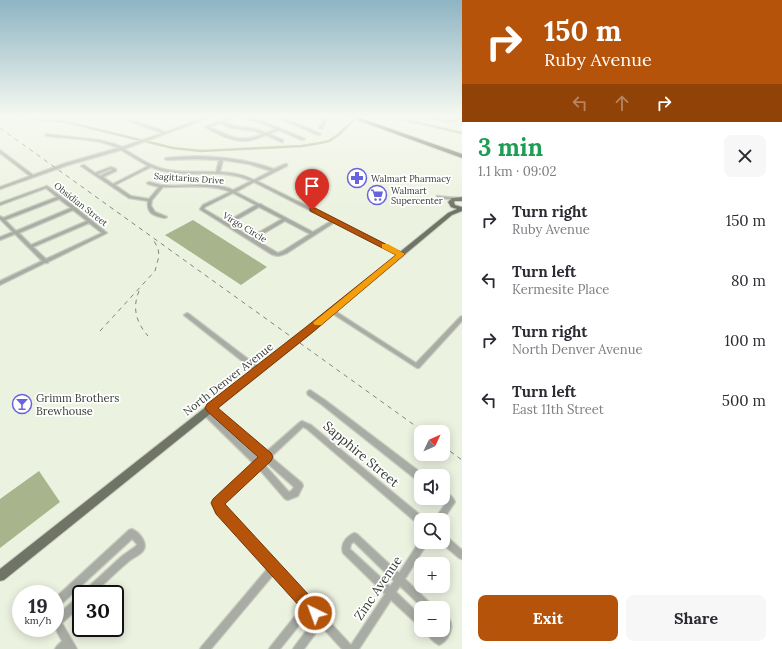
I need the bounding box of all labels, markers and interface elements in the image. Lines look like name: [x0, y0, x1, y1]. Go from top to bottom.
text: 150 m: [544, 13, 621, 49]
icon: right: [478, 16, 530, 68]
text: Ruby Avenue: [544, 48, 652, 71]
icon: left: [569, 92, 591, 114]
icon: ahead: [611, 92, 633, 114]
icon: right: [653, 92, 675, 114]
text: 3 min: [478, 132, 543, 163]
button: close: [724, 135, 766, 177]
text: 1.1 km · 09:02: [478, 163, 557, 180]
pharmacy icon: Walmart Pharmacy: [346, 167, 368, 189]
pin: [295, 169, 329, 210]
street label: Sagittarius Drive: [154, 170, 224, 186]
place label: Walmart Pharmacy: [371, 173, 451, 184]
icon: arrive: [301, 175, 323, 197]
street label: Obsidian Street: [52, 180, 110, 229]
supermarket icon: Walmart Supercenter: [366, 184, 388, 206]
place label: Walmart Supercenter: [391, 185, 443, 206]
text: Turn right: [512, 202, 588, 221]
street label: Virgo Circle: [220, 209, 269, 245]
icon: right: [478, 209, 500, 231]
text: 150 m: [726, 211, 766, 230]
text: Ruby Avenue: [512, 221, 590, 238]
text: Turn left: [512, 262, 576, 281]
icon: left: [478, 269, 500, 291]
text: 80 m: [731, 271, 766, 290]
text: Kermesite Place: [512, 281, 609, 298]
text: Turn right: [512, 322, 588, 341]
icon: right: [478, 329, 500, 351]
text: 100 m: [725, 331, 766, 350]
street label: North Denver Avenue: [180, 339, 276, 419]
text: North Denver Avenue: [512, 341, 642, 358]
text: Turn left: [512, 382, 576, 401]
icon: left: [478, 389, 500, 411]
place label: Grimm Brothers Brewhouse: [36, 391, 119, 418]
text: 500 m: [722, 391, 766, 410]
bar icon: Grimm Brothers Brewhouse: [11, 393, 33, 415]
text: East 11th Street: [512, 401, 604, 418]
street label: Sapphire Street: [320, 417, 402, 491]
north arrow: [414, 425, 450, 461]
map controls: [414, 425, 450, 637]
button: sound: [414, 469, 450, 505]
button: search: [414, 513, 450, 549]
street label: Zinc Avenue: [350, 553, 406, 623]
button: +: [414, 557, 450, 593]
speed limit sign: 30: [72, 585, 124, 637]
position arrow: [294, 592, 336, 634]
text: 19: [28, 593, 48, 618]
button: Exit: [478, 595, 618, 641]
button: Share: [626, 595, 766, 641]
button: −: [414, 601, 450, 637]
text: km/h: [24, 614, 52, 627]

